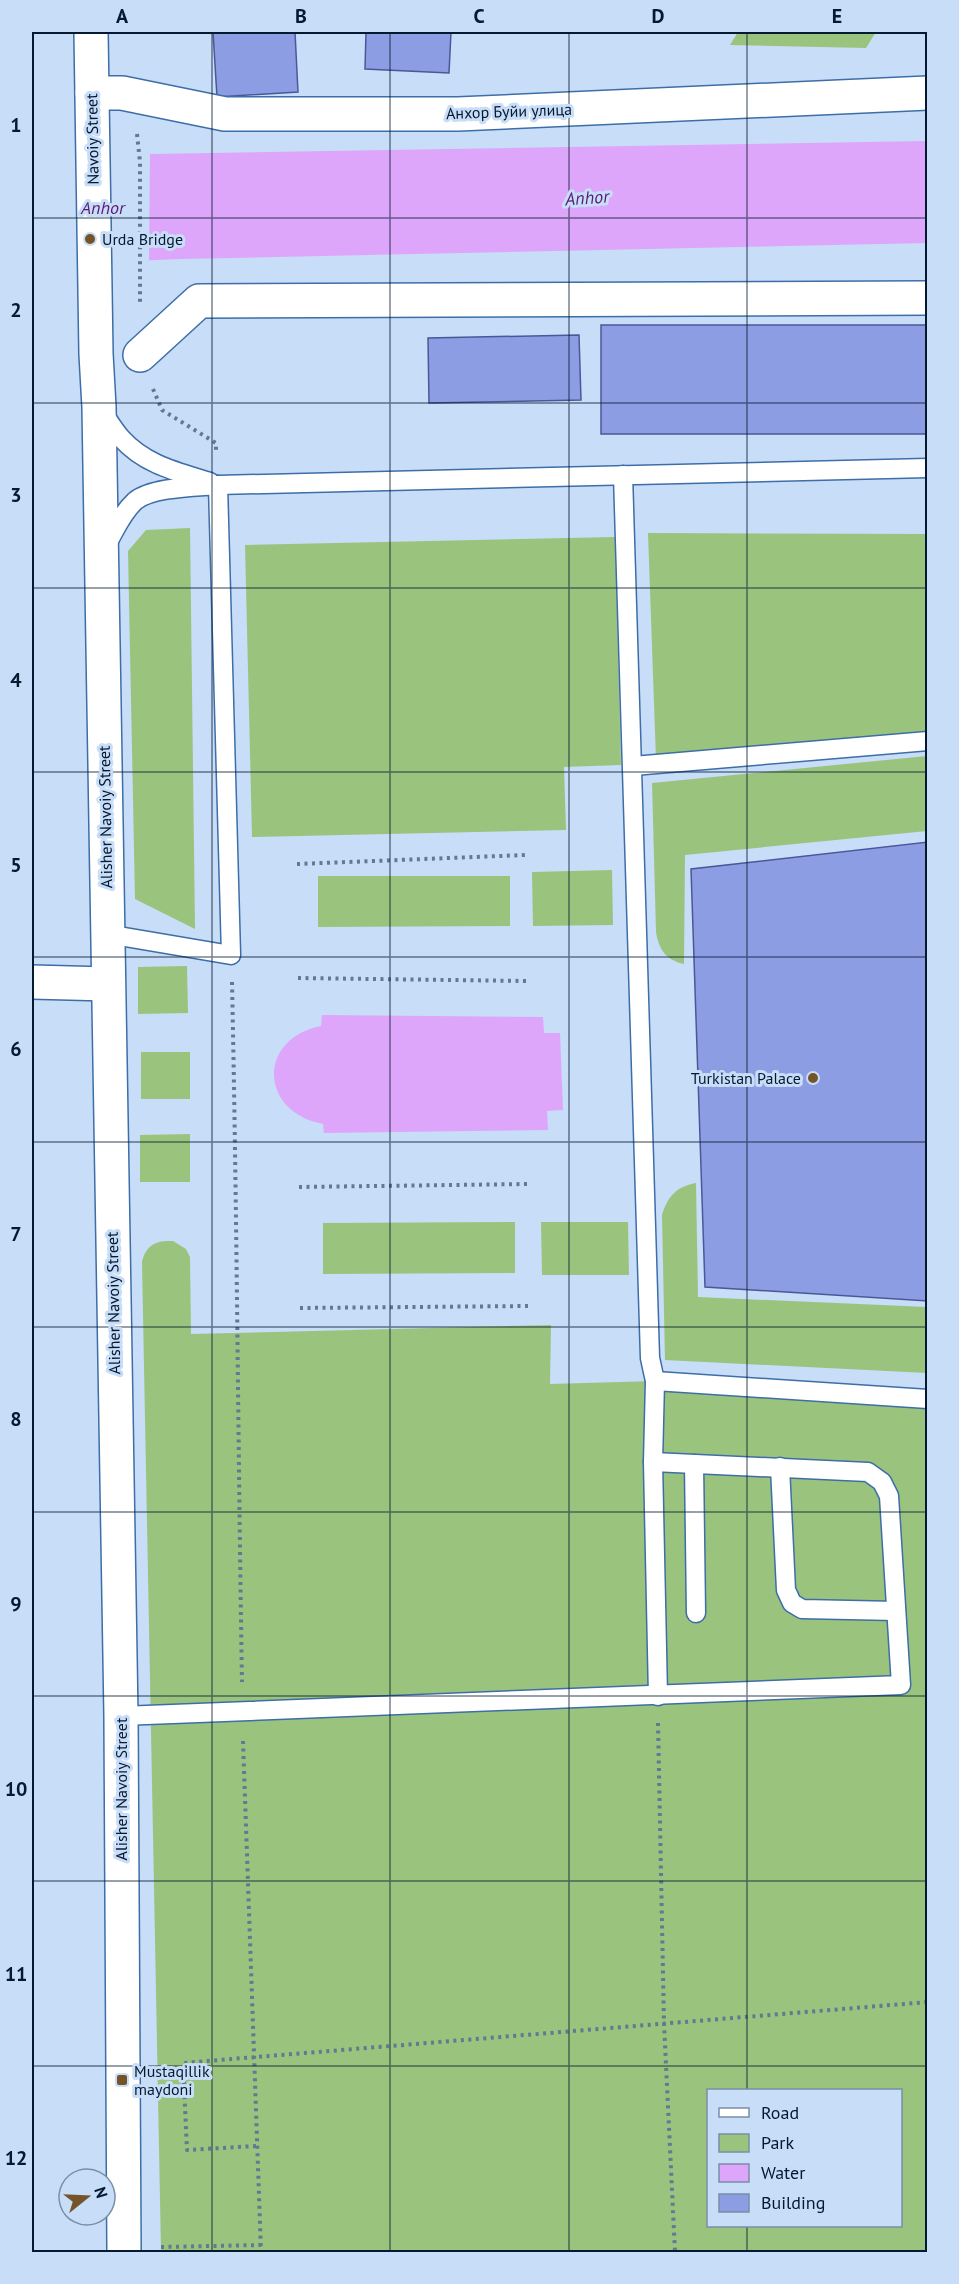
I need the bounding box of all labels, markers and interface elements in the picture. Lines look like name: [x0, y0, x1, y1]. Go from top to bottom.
text: A: [116, 3, 129, 29]
text: B: [295, 3, 307, 29]
text: C: [473, 3, 485, 29]
text: D: [652, 3, 665, 29]
text: E: [832, 3, 842, 29]
street label: Navoiy Street: [81, 93, 103, 185]
street label: Анхор Буйи улица: [446, 99, 572, 123]
text: 1: [10, 112, 22, 138]
water label: Anhor: [563, 184, 611, 211]
water label: Anhor: [80, 196, 126, 219]
place label: Urda Bridge: [102, 229, 183, 249]
marker: Urda Bridge: [83, 232, 97, 246]
text: 2: [10, 297, 22, 323]
text: 3: [10, 482, 22, 508]
text: 4: [10, 667, 22, 693]
street label: Alisher Navoiy Street: [94, 745, 116, 889]
text: 5: [10, 852, 22, 878]
text: 6: [10, 1036, 22, 1062]
place label: Turkistan Palace: [691, 1068, 801, 1088]
marker: Turkistan Palace: [806, 1071, 820, 1085]
text: 7: [10, 1221, 22, 1247]
street label: Alisher Navoiy Street: [102, 1231, 124, 1375]
text: 8: [10, 1406, 22, 1432]
text: 9: [10, 1591, 22, 1617]
street label: Alisher Navoiy Street: [111, 1717, 131, 1860]
text: 10: [5, 1776, 27, 1802]
text: 11: [5, 1961, 27, 1987]
place label: Mustaqillik maydoni: [134, 2061, 210, 2099]
marker: Mustaqillik maydoni: [115, 2073, 129, 2087]
legend: [707, 2089, 902, 2227]
text: Road: [761, 2101, 799, 2124]
text: Park: [761, 2131, 794, 2154]
text: 12: [5, 2145, 27, 2171]
text: Water: [761, 2161, 805, 2184]
north arrow: [57, 2167, 117, 2227]
text: N: [90, 2184, 112, 2200]
text: Building: [761, 2191, 825, 2214]

